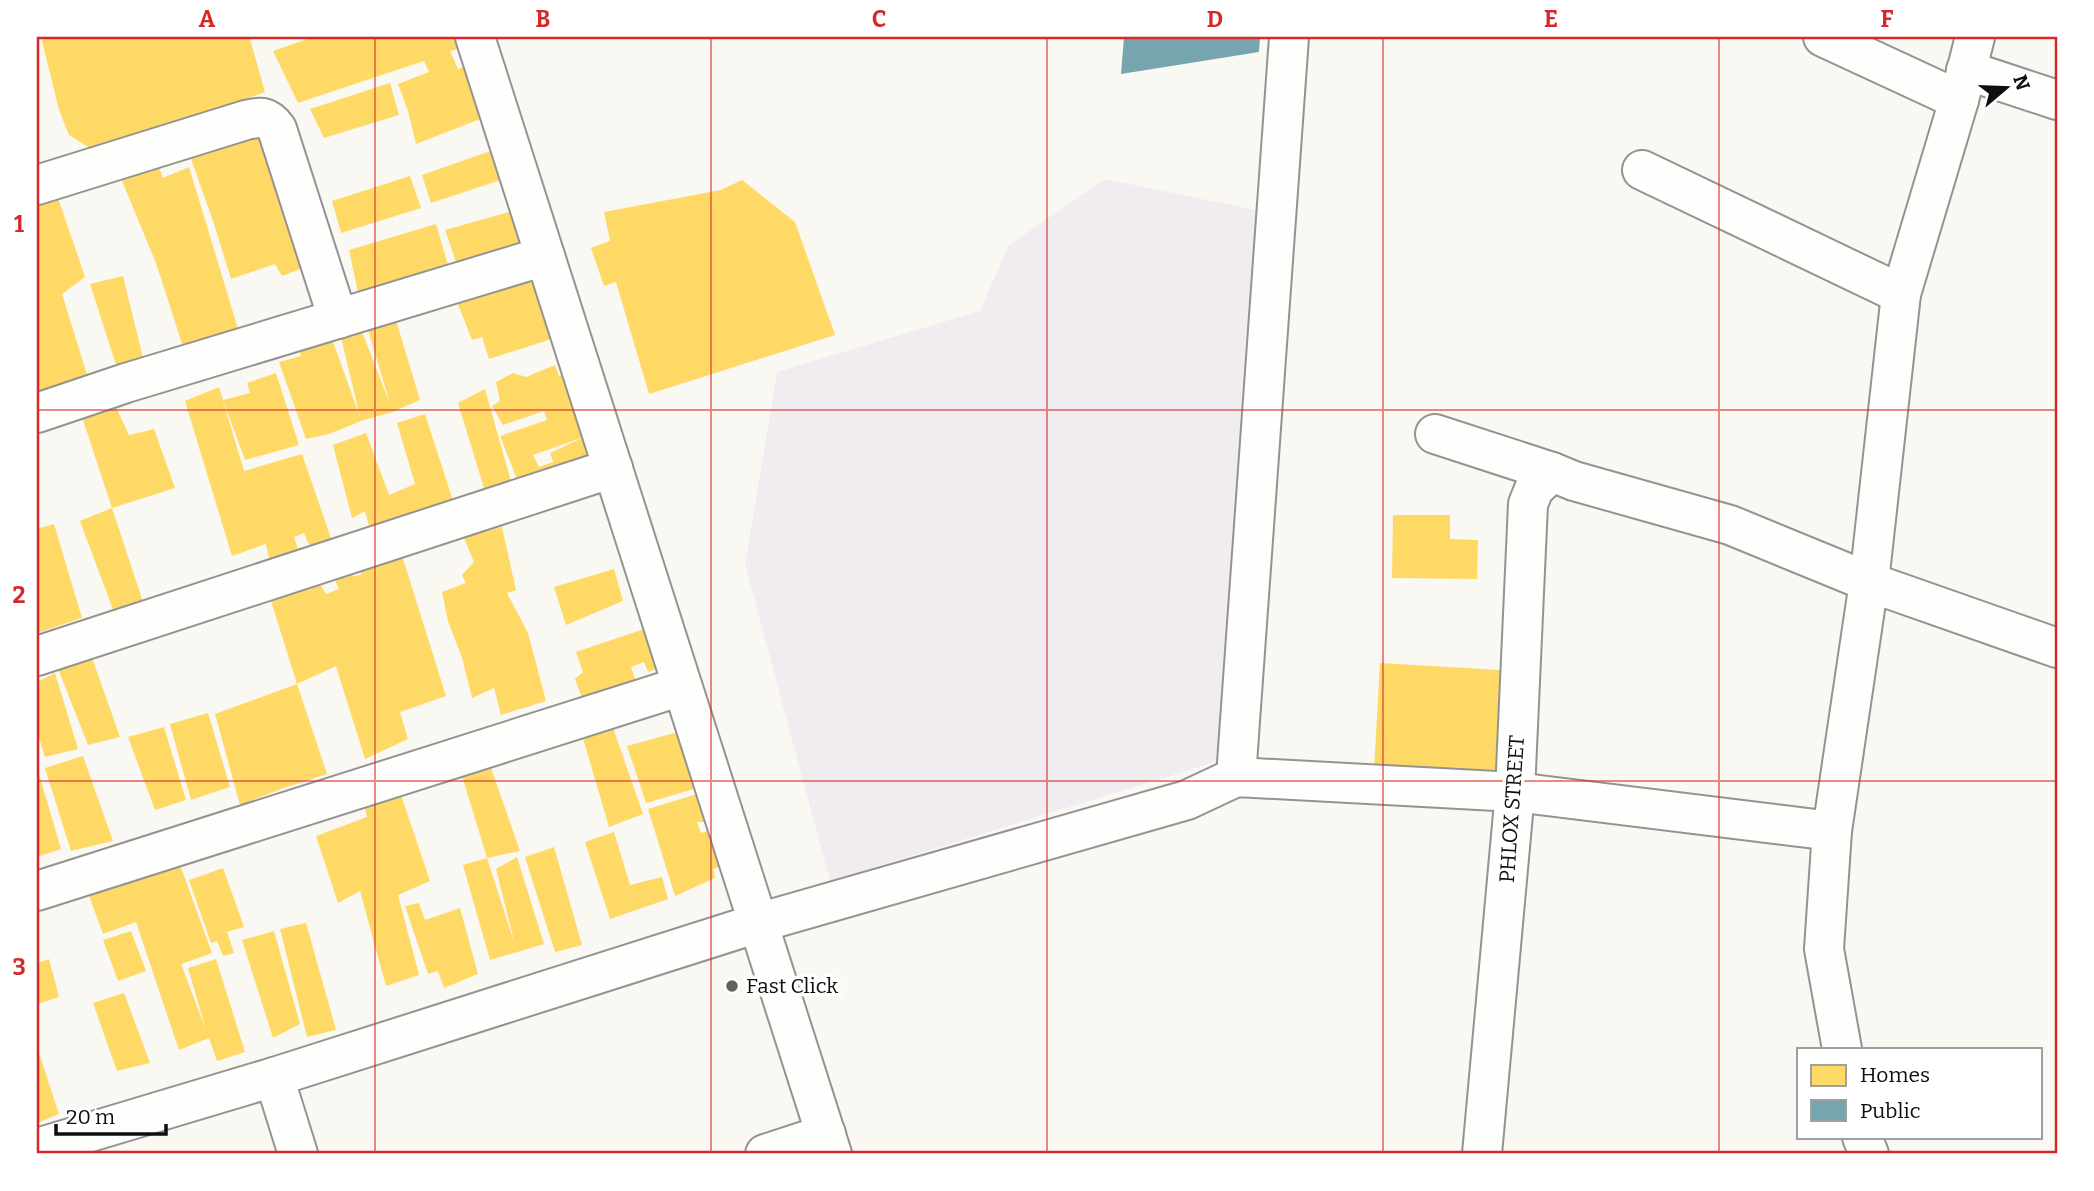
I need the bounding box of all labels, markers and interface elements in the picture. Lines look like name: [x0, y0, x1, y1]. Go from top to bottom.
text: A: [199, 5, 216, 33]
text: B: [536, 5, 550, 33]
text: C: [872, 5, 886, 33]
text: D: [1207, 5, 1223, 33]
text: E: [1544, 5, 1558, 33]
text: F: [1881, 5, 1894, 33]
north arrow: [1972, 52, 2042, 122]
text: N: [2008, 72, 2035, 94]
text: 1: [14, 210, 24, 238]
text: 2: [13, 581, 26, 609]
street label: PHLOX STREET: [1494, 734, 1530, 884]
text: 3: [12, 953, 26, 981]
place label: Fast Click: [746, 973, 838, 999]
marker: Fast Click: [724, 978, 740, 994]
legend: [1797, 1048, 2042, 1138]
text: Homes: [1860, 1062, 1930, 1088]
scale bar: [56, 1093, 166, 1137]
text: Public: [1860, 1098, 1921, 1124]
text: 20 m: [66, 1104, 115, 1130]

